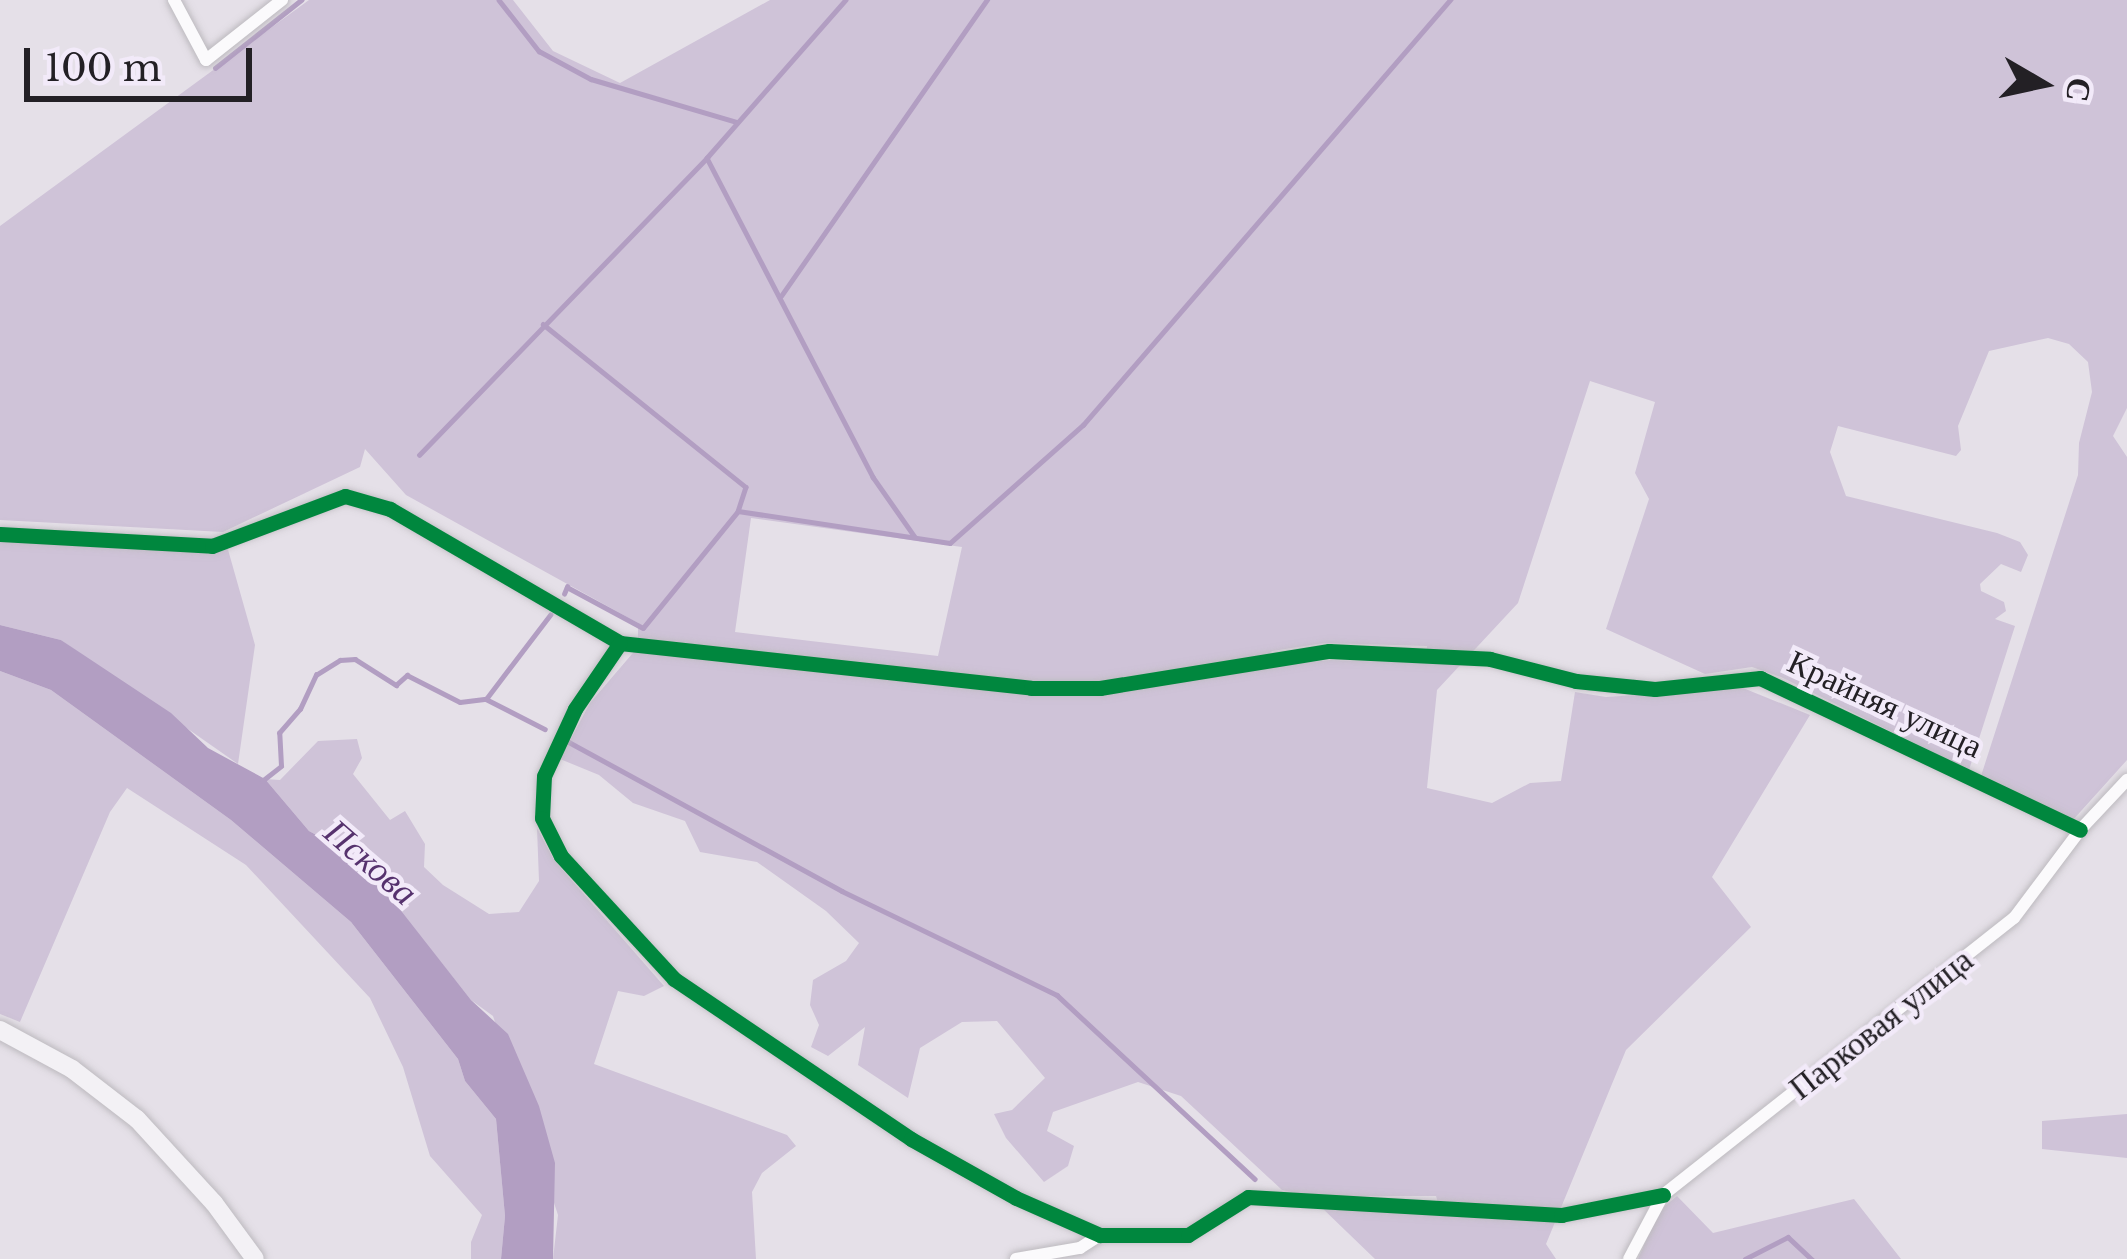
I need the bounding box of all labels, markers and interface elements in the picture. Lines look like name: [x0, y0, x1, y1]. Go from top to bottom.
scale bar: [30, 24, 258, 98]
north arrow: [1983, 24, 2103, 144]
text: 100 m: [45, 46, 161, 91]
text: С: [2057, 75, 2101, 105]
street label: Крайняя улица: [1782, 642, 1988, 766]
water label: Пскова: [316, 810, 426, 914]
street label: Парковая улица: [1781, 940, 1981, 1108]

